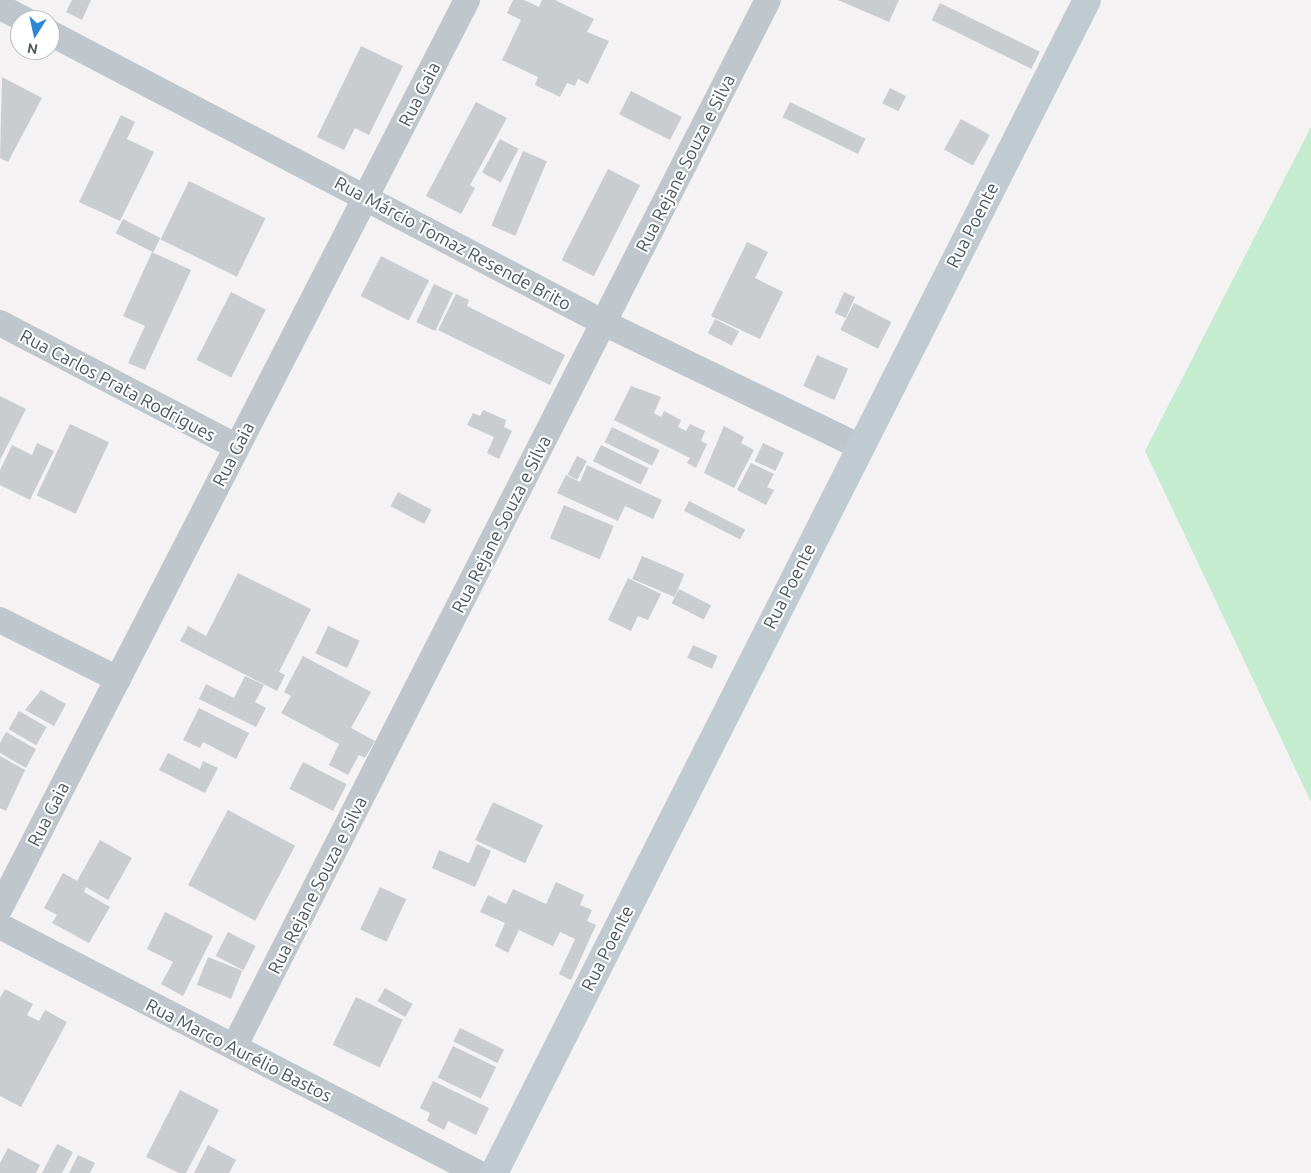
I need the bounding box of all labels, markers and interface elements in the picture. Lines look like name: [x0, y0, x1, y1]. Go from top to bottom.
north arrow: [10, 10, 60, 60]
text: N: [26, 40, 39, 58]
street label: Rua Gaia: [394, 58, 444, 130]
street label: Rua Rejane Souza e Silva: [631, 71, 739, 255]
street label: Rua Márcio Tomaz Resende Brito: [331, 171, 575, 315]
street label: Rua Poente: [941, 179, 1003, 271]
street label: Rua Carlos Prata Rodrigues: [17, 324, 219, 446]
street label: Rua Gaia: [208, 418, 258, 490]
street label: Rua Rejane Souza e Silva: [447, 432, 555, 616]
street label: Rua Poente: [758, 540, 820, 632]
street label: Rua Gaia: [23, 778, 73, 850]
street label: Rua Rejane Souza e Silva: [263, 793, 371, 977]
street label: Rua Poente: [576, 902, 638, 994]
street label: Rua Marco Aurélio Bastos: [142, 994, 336, 1106]

